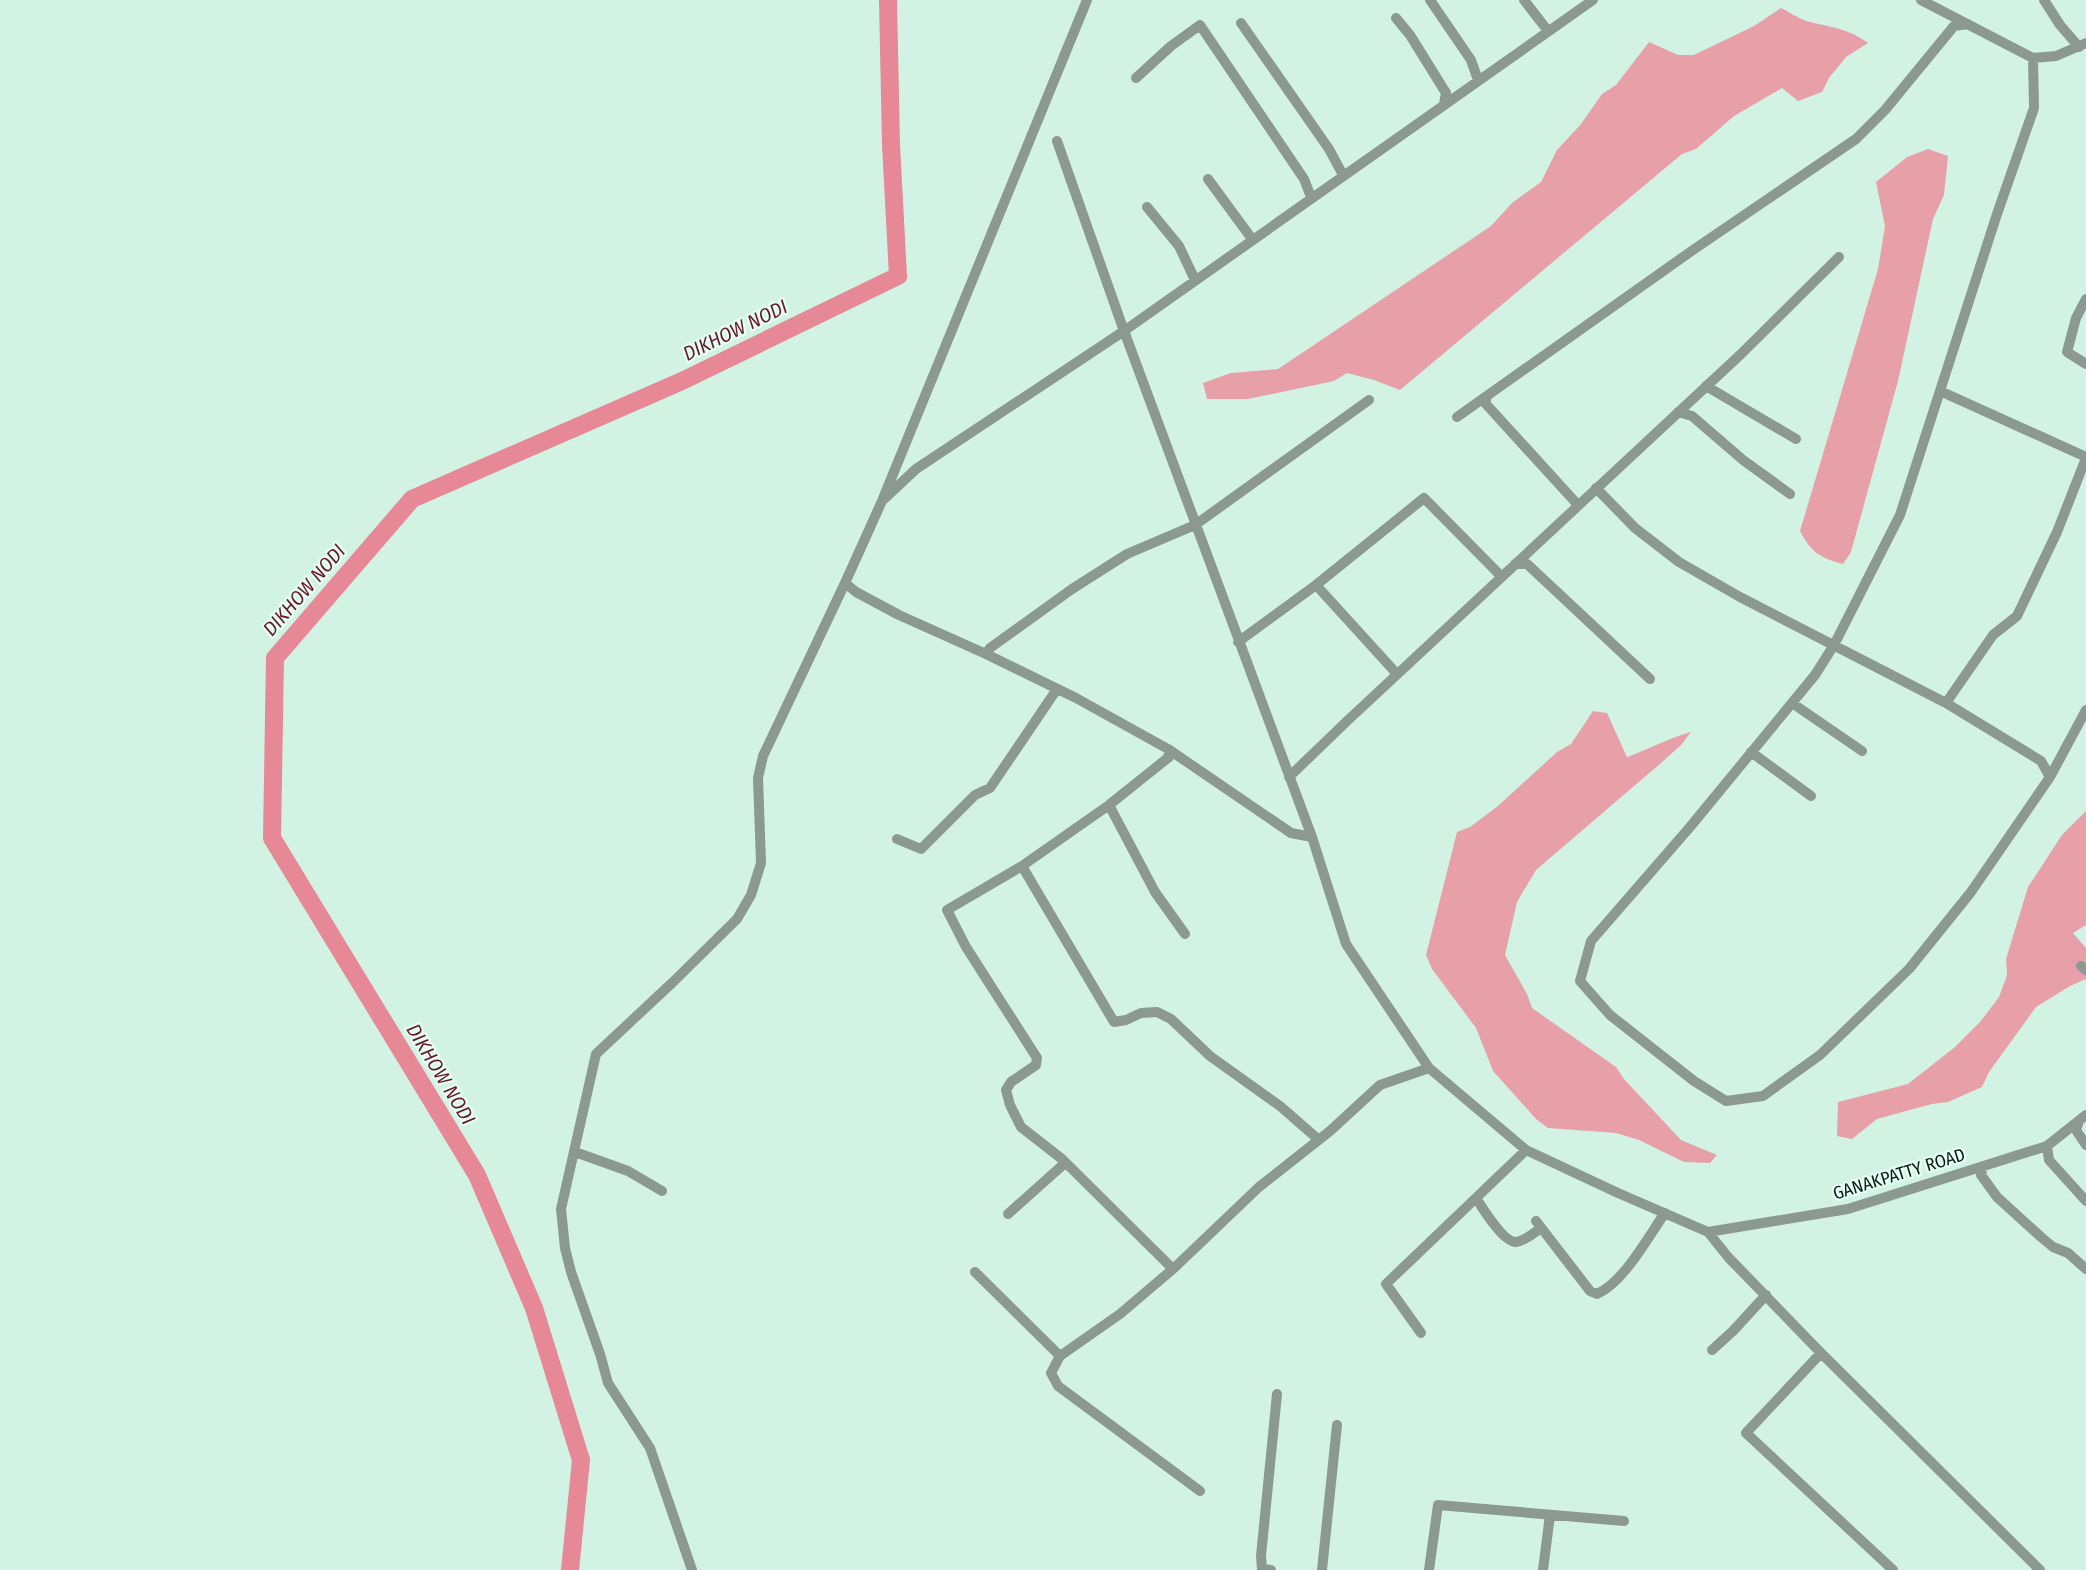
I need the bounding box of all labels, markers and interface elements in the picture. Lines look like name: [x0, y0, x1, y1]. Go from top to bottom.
water label: DIKHOW NODI: [679, 294, 791, 366]
water label: DIKHOW NODI: [258, 539, 350, 641]
water label: DIKHOW NODI: [402, 1019, 480, 1129]
street label: GANAKPATTY ROAD: [1830, 1143, 1968, 1205]

